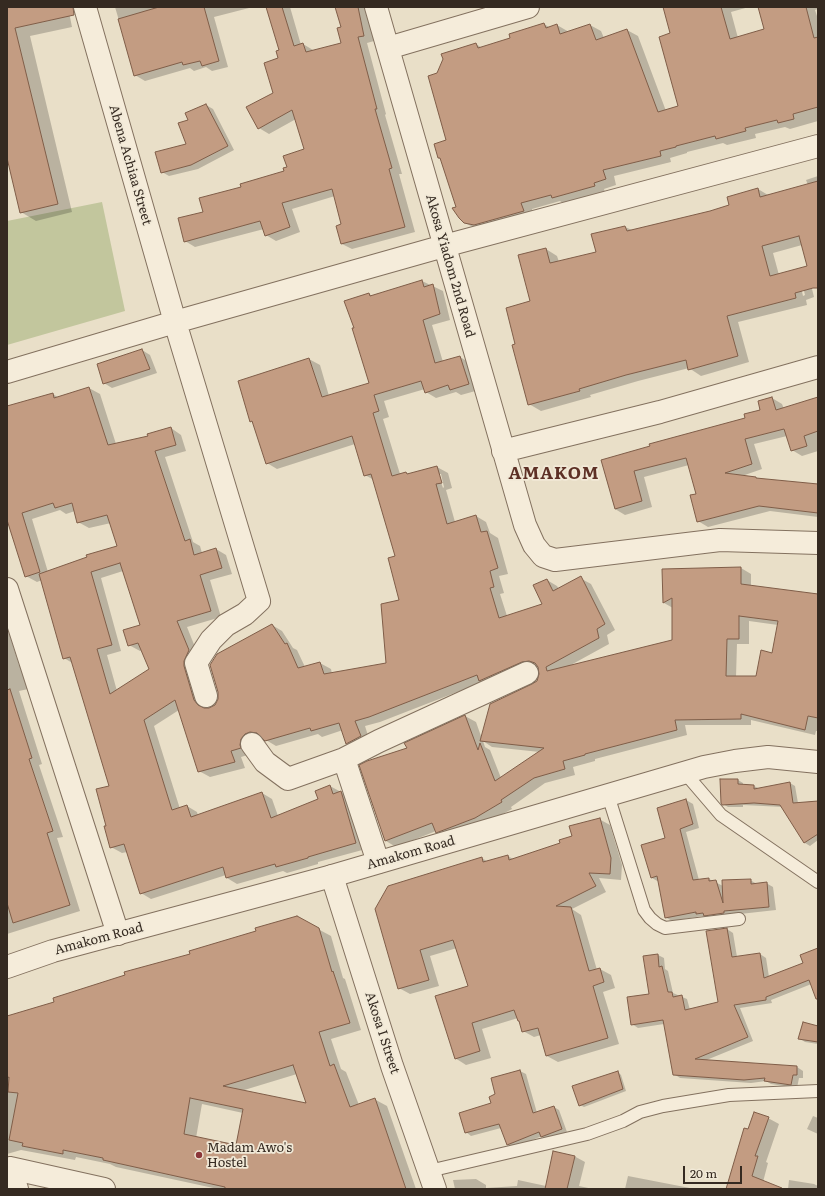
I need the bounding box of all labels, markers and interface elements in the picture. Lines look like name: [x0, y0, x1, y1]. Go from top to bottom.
street label: Abena Achiaa Street: [105, 103, 155, 227]
street label: Akosa Yiadom 2nd Road: [422, 193, 478, 339]
district label: AMAKOM: [509, 464, 599, 484]
street label: Amakom Road: [365, 833, 457, 873]
street label: Amakom Road: [53, 920, 145, 958]
street label: Akosa I Street: [361, 990, 403, 1076]
place label: Madam Awo's Hostel: [207, 1140, 292, 1171]
marker: Madam Awo's Hostel: [194, 1150, 204, 1160]
scale bar: [685, 1158, 744, 1184]
text: 20 m: [690, 1164, 717, 1182]

